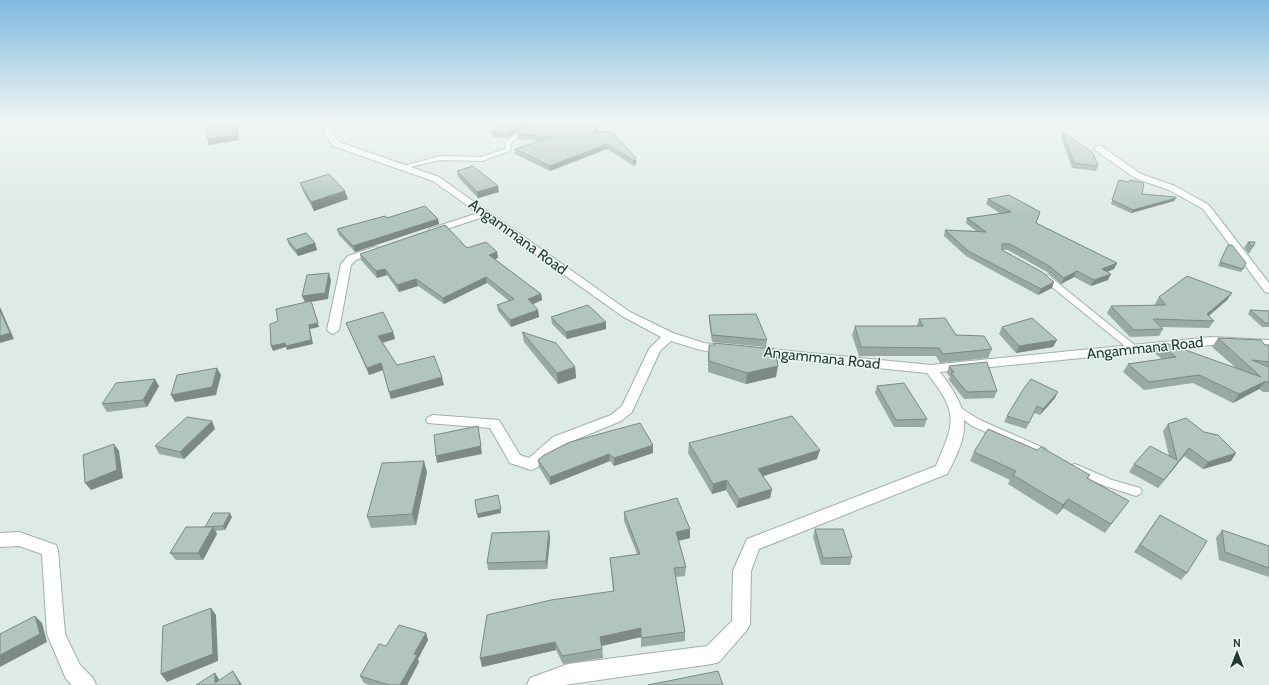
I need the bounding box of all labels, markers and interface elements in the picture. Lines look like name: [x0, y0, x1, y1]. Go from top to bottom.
street label: Angammana Road: [465, 195, 571, 279]
street label: Angammana Road: [1086, 333, 1204, 363]
street label: Angammana Road: [763, 343, 881, 373]
north arrow: [1217, 633, 1257, 673]
text: N: [1233, 636, 1241, 650]

